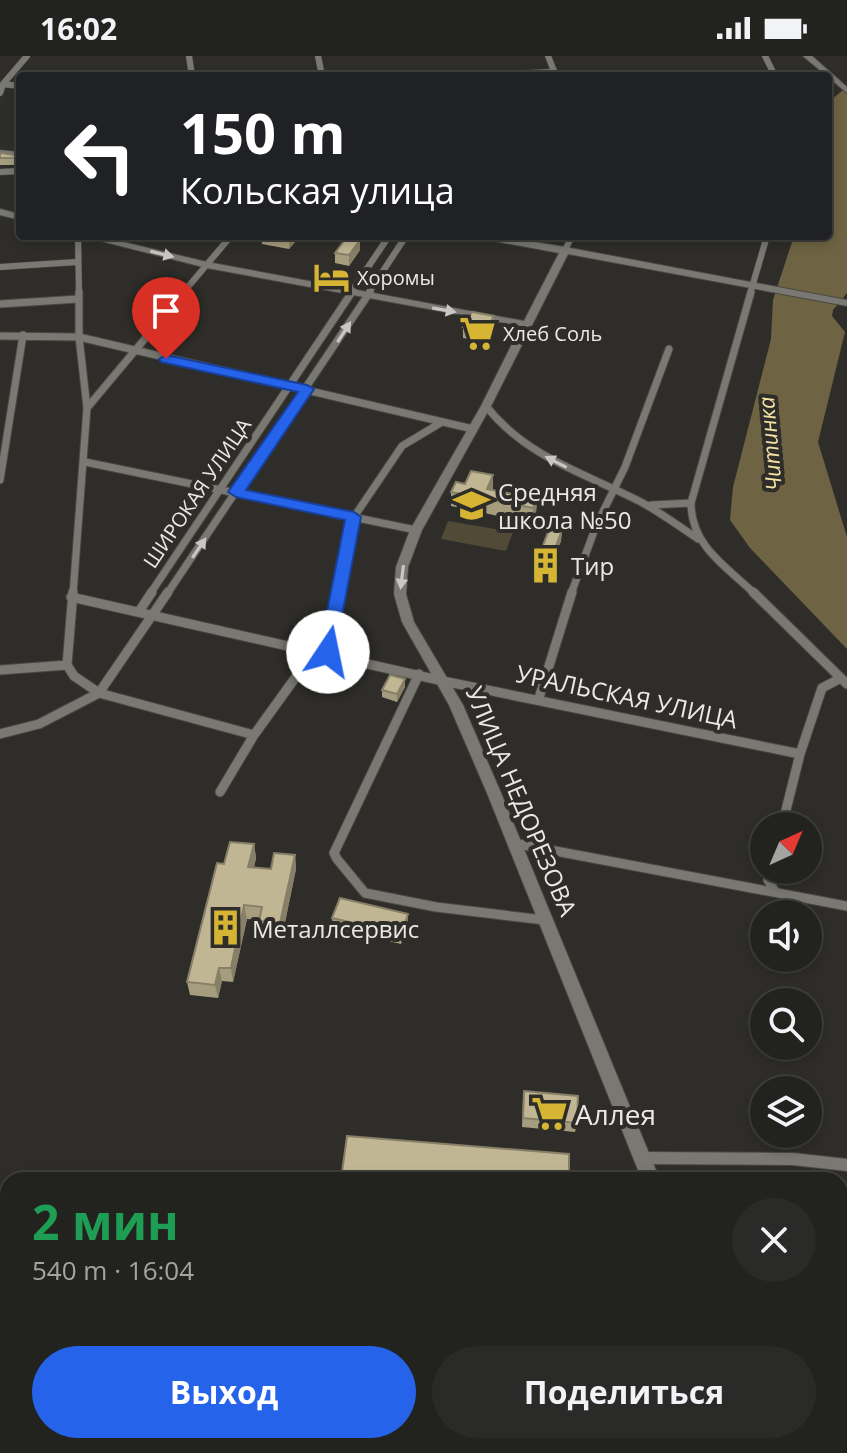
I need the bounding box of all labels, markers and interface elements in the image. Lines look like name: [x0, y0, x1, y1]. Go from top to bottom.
text: 16:02: [40, 8, 117, 49]
text: 150 m: [180, 94, 346, 170]
icon: left: [48, 104, 152, 208]
text: Кольская улица: [180, 166, 455, 215]
one-way arrow: [149, 249, 174, 261]
hotel icon: Хоромы: [312, 258, 350, 296]
place label: Хоромы: [357, 264, 435, 291]
pin: [132, 277, 200, 359]
icon: arrive: [144, 289, 188, 333]
one-way arrow: [432, 304, 457, 316]
supermarket icon: Хлеб Соль: [458, 314, 496, 352]
place label: Хлеб Соль: [503, 320, 602, 347]
one-way arrow: [336, 321, 351, 343]
water label: Читинка: [750, 396, 788, 492]
street label: ШИРОКАЯ УЛИЦА: [137, 413, 257, 573]
one-way arrow: [544, 455, 567, 468]
place label: Средняя школа №50: [498, 475, 631, 536]
school or university icon: Средняя школа №50: [453, 486, 491, 524]
one-way arrow: [191, 537, 206, 558]
building icon: Тир: [526, 546, 564, 584]
place label: Тир: [571, 549, 614, 582]
one-way arrow: [395, 564, 408, 589]
position arrow: [286, 610, 370, 694]
street label: УРАЛЬСКАЯ УЛИЦА: [513, 656, 742, 736]
street label: УЛИЦА НЕДОРЕЗОВА: [459, 681, 586, 922]
north arrow: [750, 812, 822, 884]
map controls: [750, 812, 822, 1148]
button: sound: [750, 900, 822, 972]
building icon: Металлсервис: [207, 909, 245, 947]
place label: Металлсервис: [252, 912, 419, 945]
button: search: [750, 988, 822, 1060]
button: layers: [750, 1076, 822, 1148]
supermarket icon: Аллея: [530, 1095, 568, 1133]
place label: Аллея: [575, 1095, 656, 1133]
text: 2 мин: [32, 1189, 179, 1254]
button: close: [732, 1198, 816, 1282]
text: 540 m · 16:04: [32, 1252, 194, 1288]
button: Выход: [32, 1346, 416, 1438]
button: Поделиться: [432, 1346, 816, 1438]

